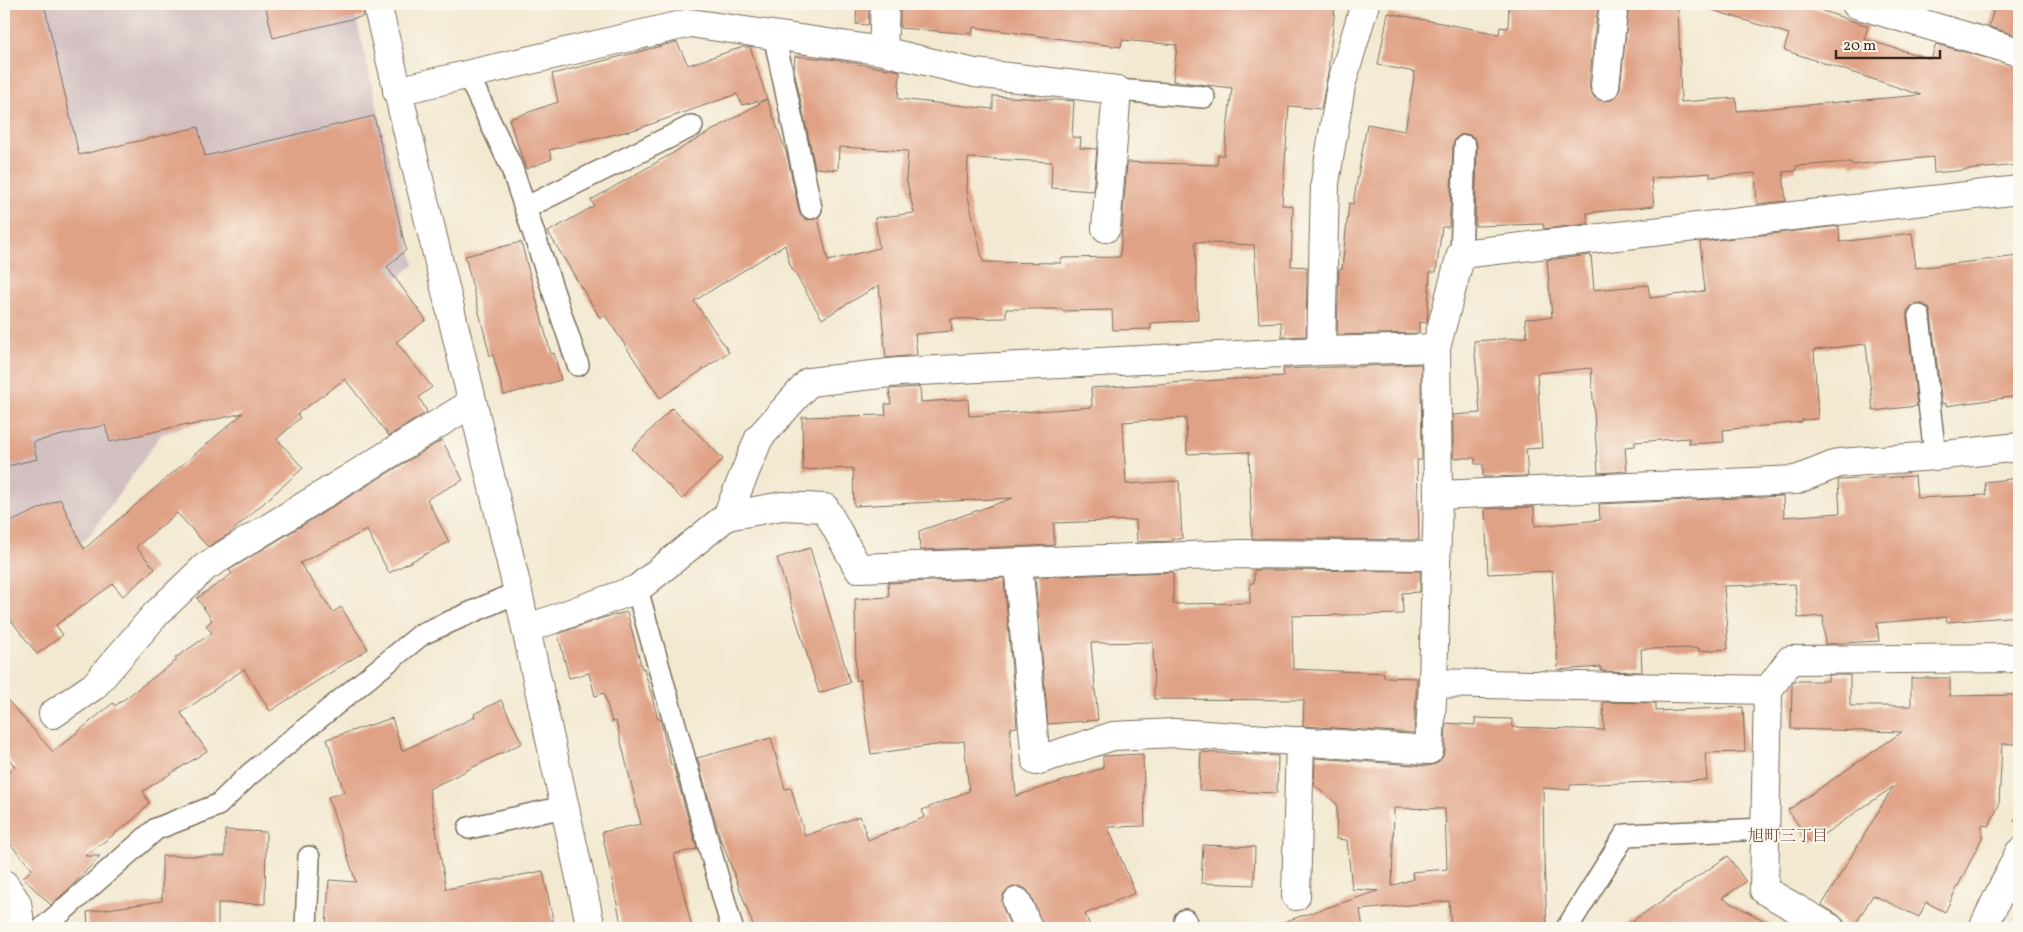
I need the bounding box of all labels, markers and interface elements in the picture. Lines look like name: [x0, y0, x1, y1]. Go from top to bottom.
scale bar: [1836, 28, 1939, 60]
text: 20 m: [1843, 36, 1876, 57]
district label: 旭町三丁目: [1748, 826, 1828, 848]

